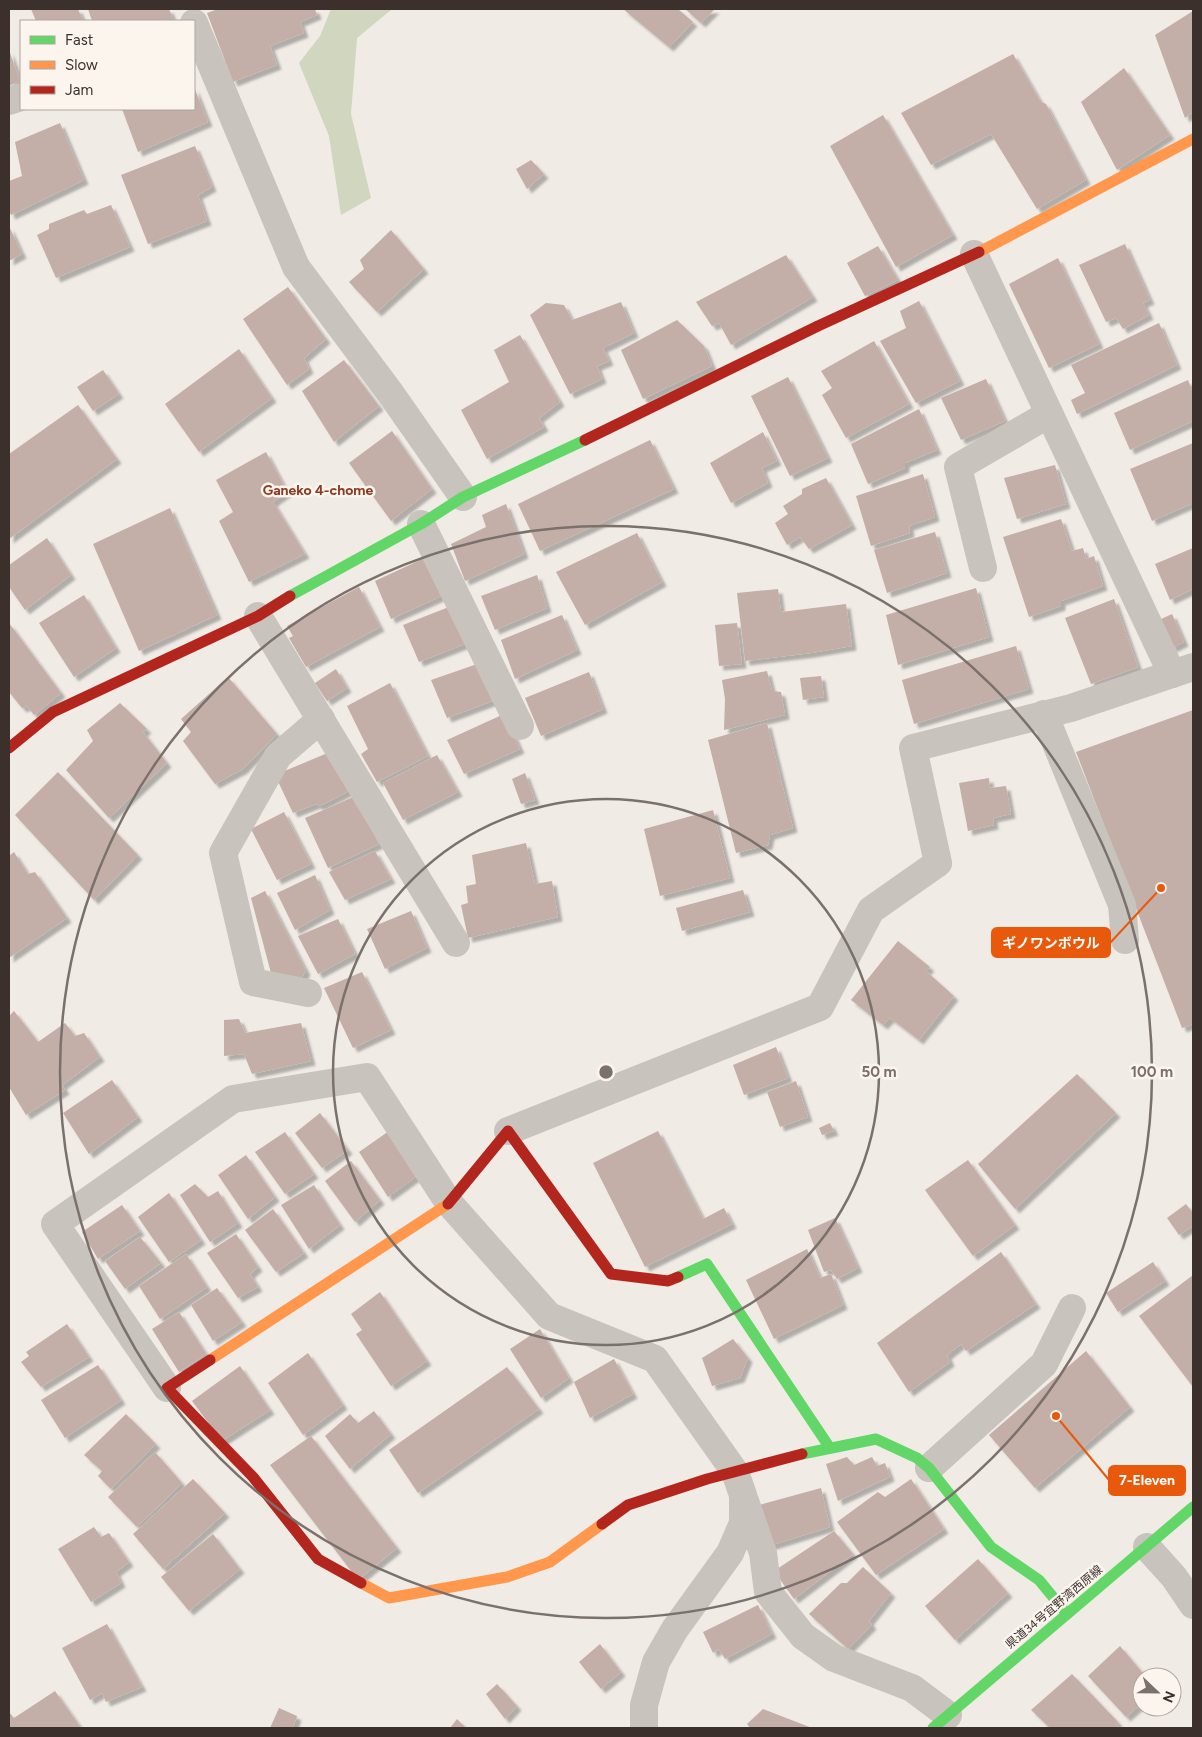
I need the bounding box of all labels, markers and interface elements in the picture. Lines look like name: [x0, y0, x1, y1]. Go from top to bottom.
legend: [20, 20, 195, 110]
text: Fast: [65, 31, 94, 49]
text: Slow: [65, 56, 98, 74]
text: Jam: [65, 81, 93, 99]
district label: Ganeko 4-chome: [263, 482, 373, 499]
callout: ギノワンボウル: [992, 928, 1110, 957]
text: ギノワンボウル: [1002, 935, 1100, 952]
centre of rings: [597, 1063, 615, 1081]
text: 50 m: [861, 1063, 897, 1081]
text: 100 m: [1131, 1063, 1173, 1081]
callout: 7-Eleven: [1109, 1466, 1185, 1495]
text: 7-Eleven: [1119, 1472, 1175, 1489]
street label: 県道34号宜野湾西原線: [1003, 1562, 1105, 1652]
north arrow: [1132, 1667, 1182, 1717]
text: N: [1159, 1688, 1178, 1705]

